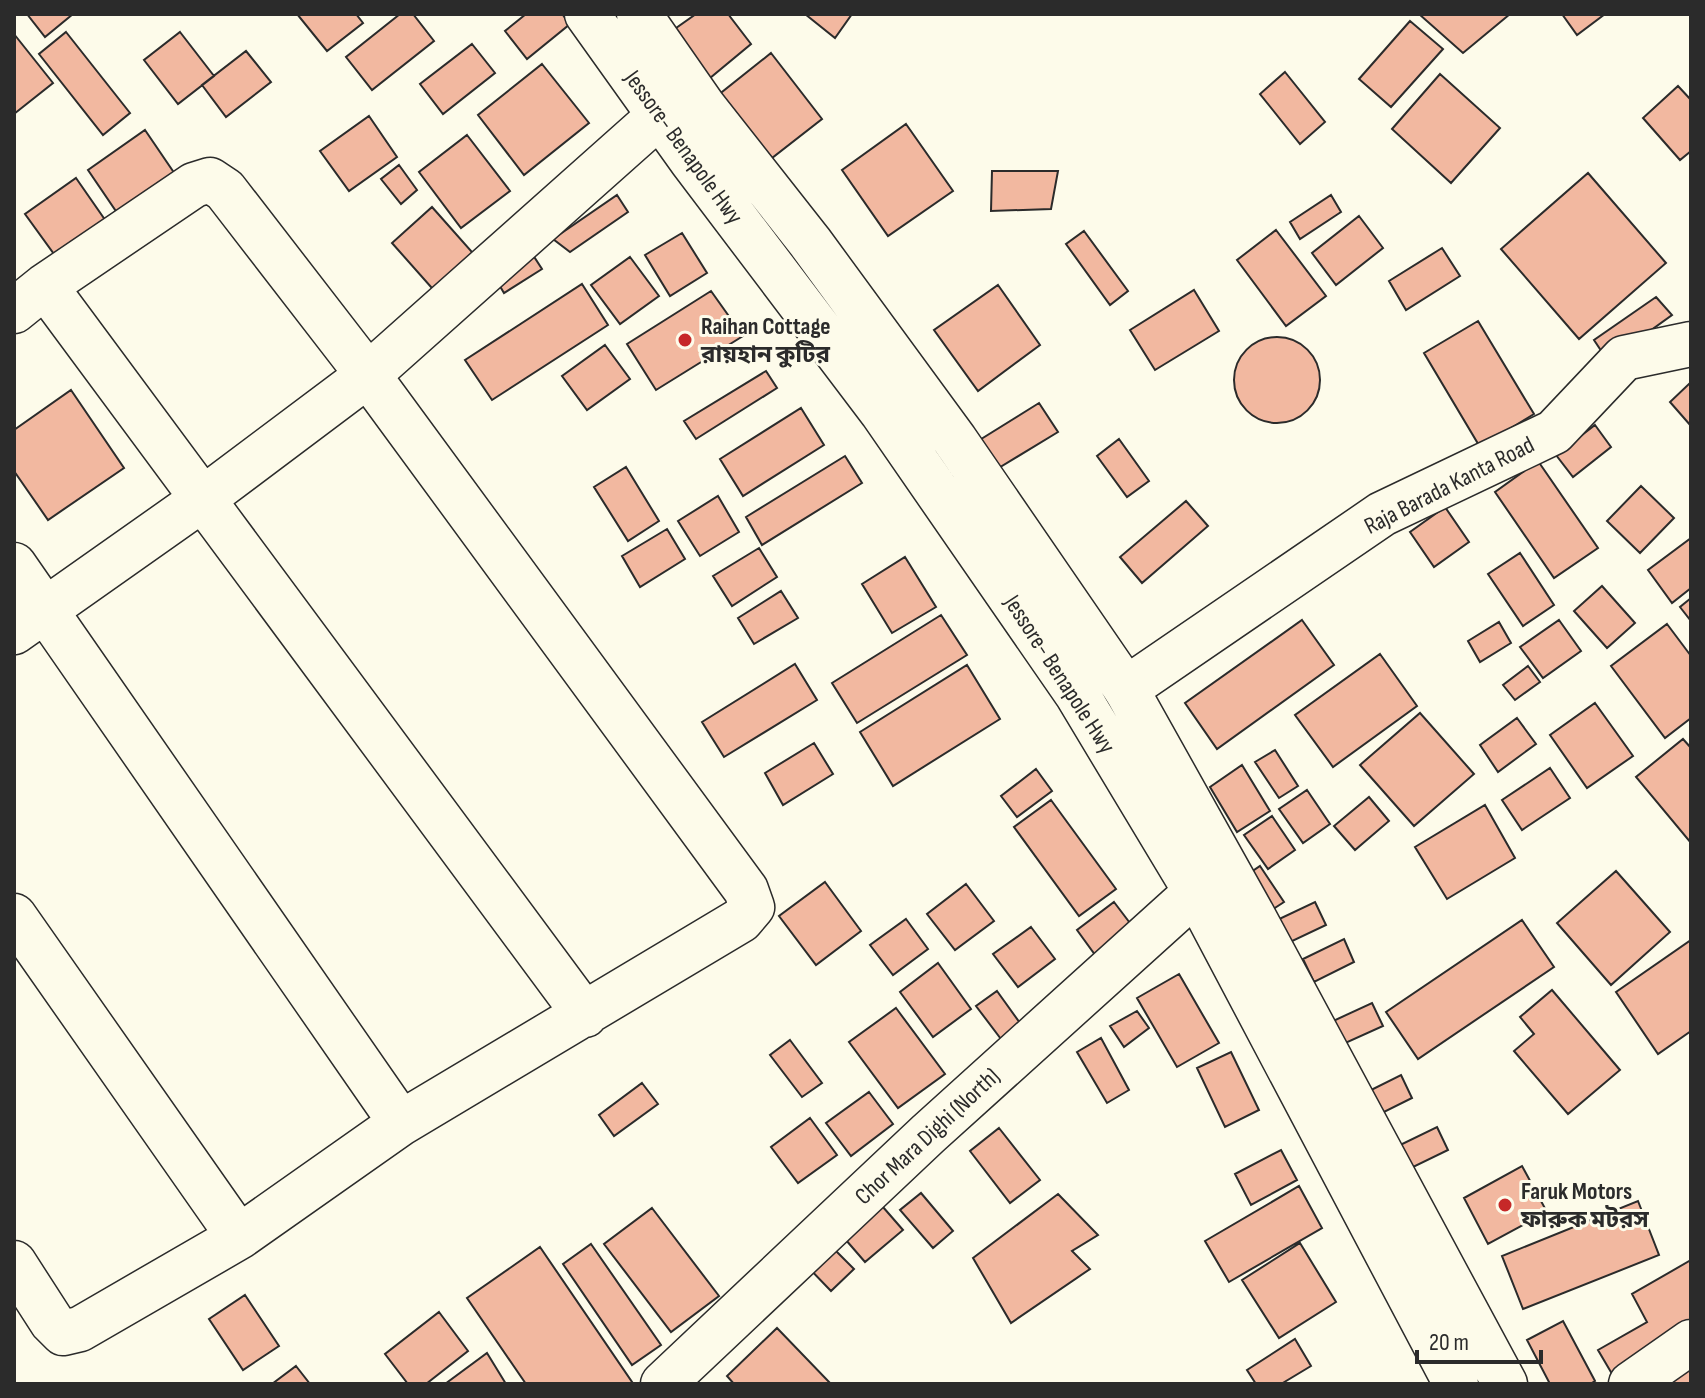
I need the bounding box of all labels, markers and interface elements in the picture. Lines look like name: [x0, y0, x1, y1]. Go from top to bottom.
street label: Jessore- Benapole Hwy: [618, 64, 749, 230]
place label: Raihan Cottage রায়হান কুটির: [700, 312, 831, 369]
marker: Raihan Cottage রায়হান কুটির: [676, 331, 694, 349]
street label: Raja Barada Kanta Road: [1359, 430, 1539, 541]
street label: Jessore- Benapole Hwy: [997, 589, 1122, 759]
street label: Chor Mara Dighi (North): [849, 1062, 1006, 1211]
place label: Faruk Motors ফারুক মটরস: [1520, 1177, 1649, 1234]
marker: Faruk Motors ফারুক মটরস: [1496, 1196, 1514, 1214]
scale bar: [1417, 1314, 1541, 1364]
text: 20 m: [1429, 1328, 1469, 1357]

